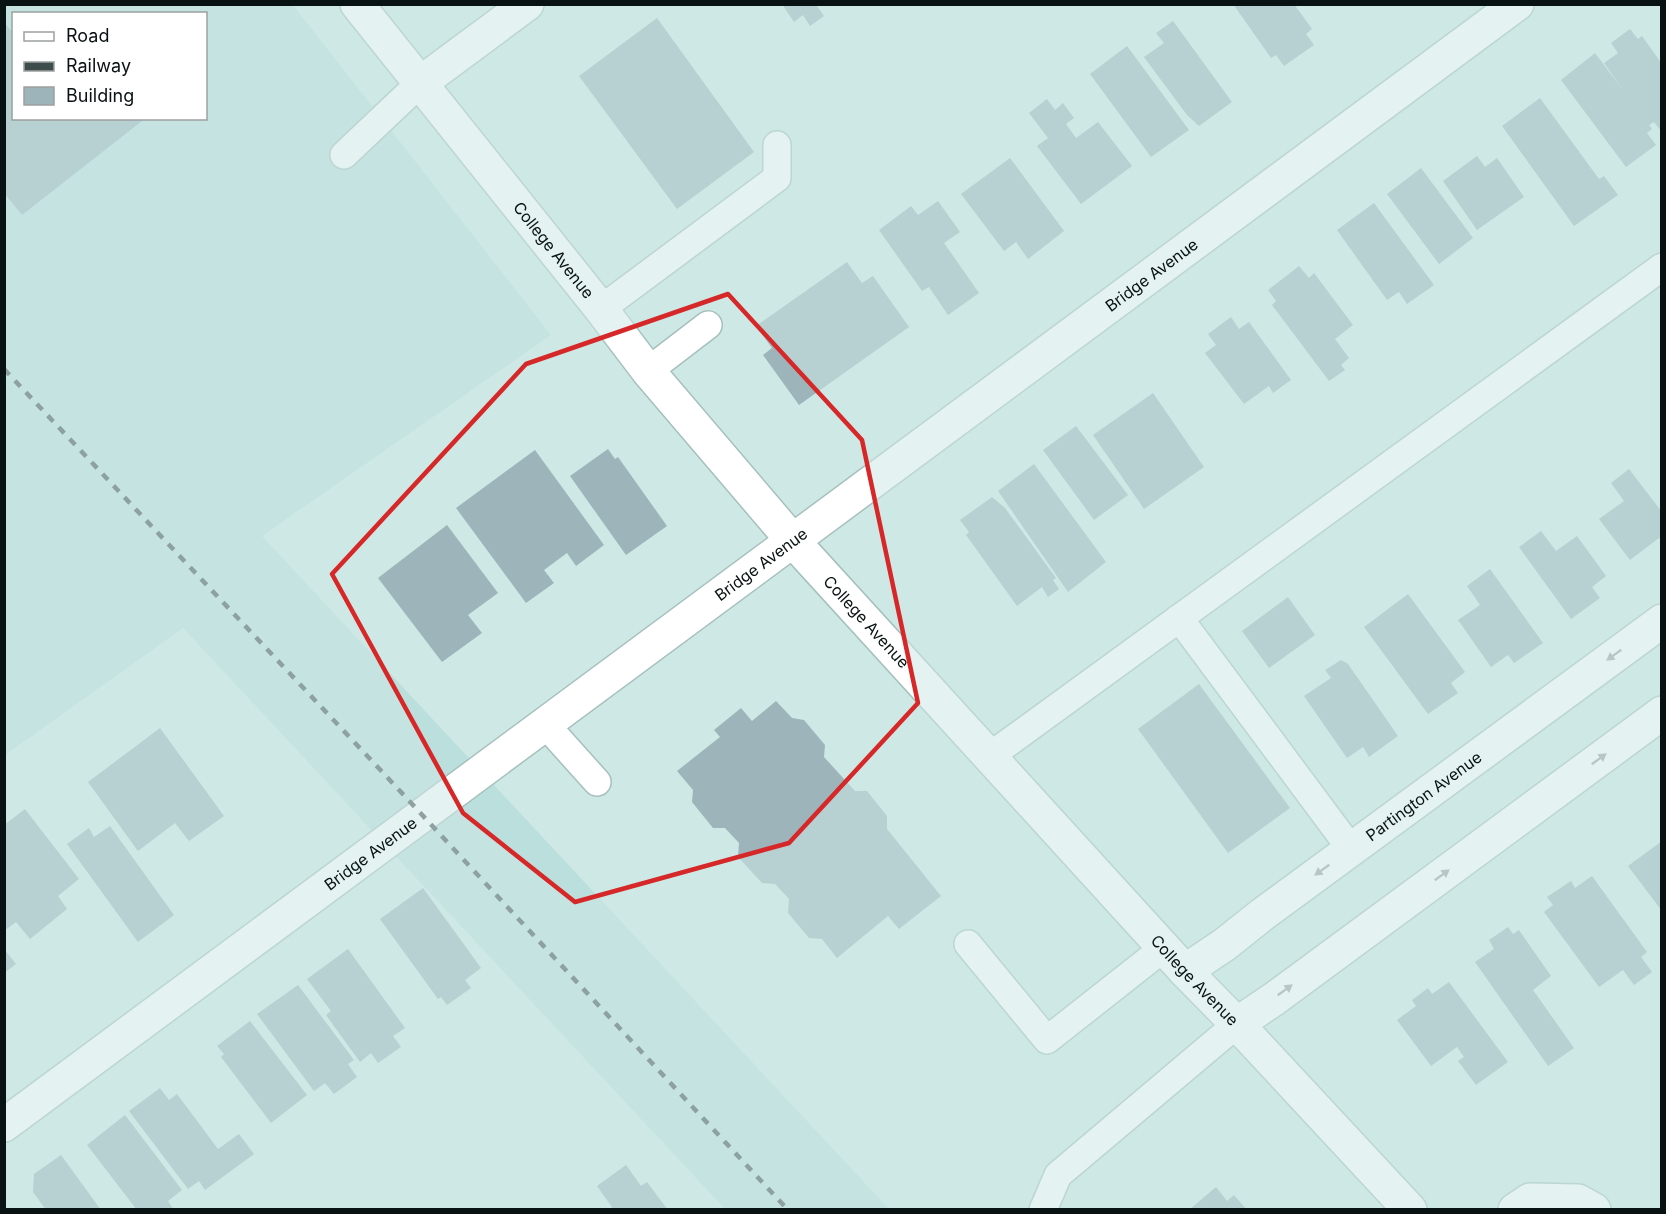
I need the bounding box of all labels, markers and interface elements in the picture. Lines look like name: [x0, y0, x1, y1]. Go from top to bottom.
legend: [12, 12, 207, 120]
text: Road: [66, 25, 109, 46]
text: Railway: [66, 55, 131, 76]
text: Building: [66, 85, 134, 106]
street label: College Avenue: [509, 198, 599, 302]
street label: Bridge Avenue: [1101, 234, 1202, 316]
street label: Bridge Avenue: [711, 523, 811, 605]
street label: College Avenue: [819, 571, 914, 672]
one-way arrow: [1607, 649, 1623, 661]
street label: Partington Avenue: [1362, 747, 1485, 845]
one-way arrow: [1591, 752, 1607, 765]
street label: Bridge Avenue: [320, 813, 421, 894]
one-way arrow: [1314, 864, 1330, 876]
one-way arrow: [1435, 869, 1450, 881]
street label: College Avenue: [1147, 930, 1243, 1030]
one-way arrow: [1278, 985, 1293, 997]

